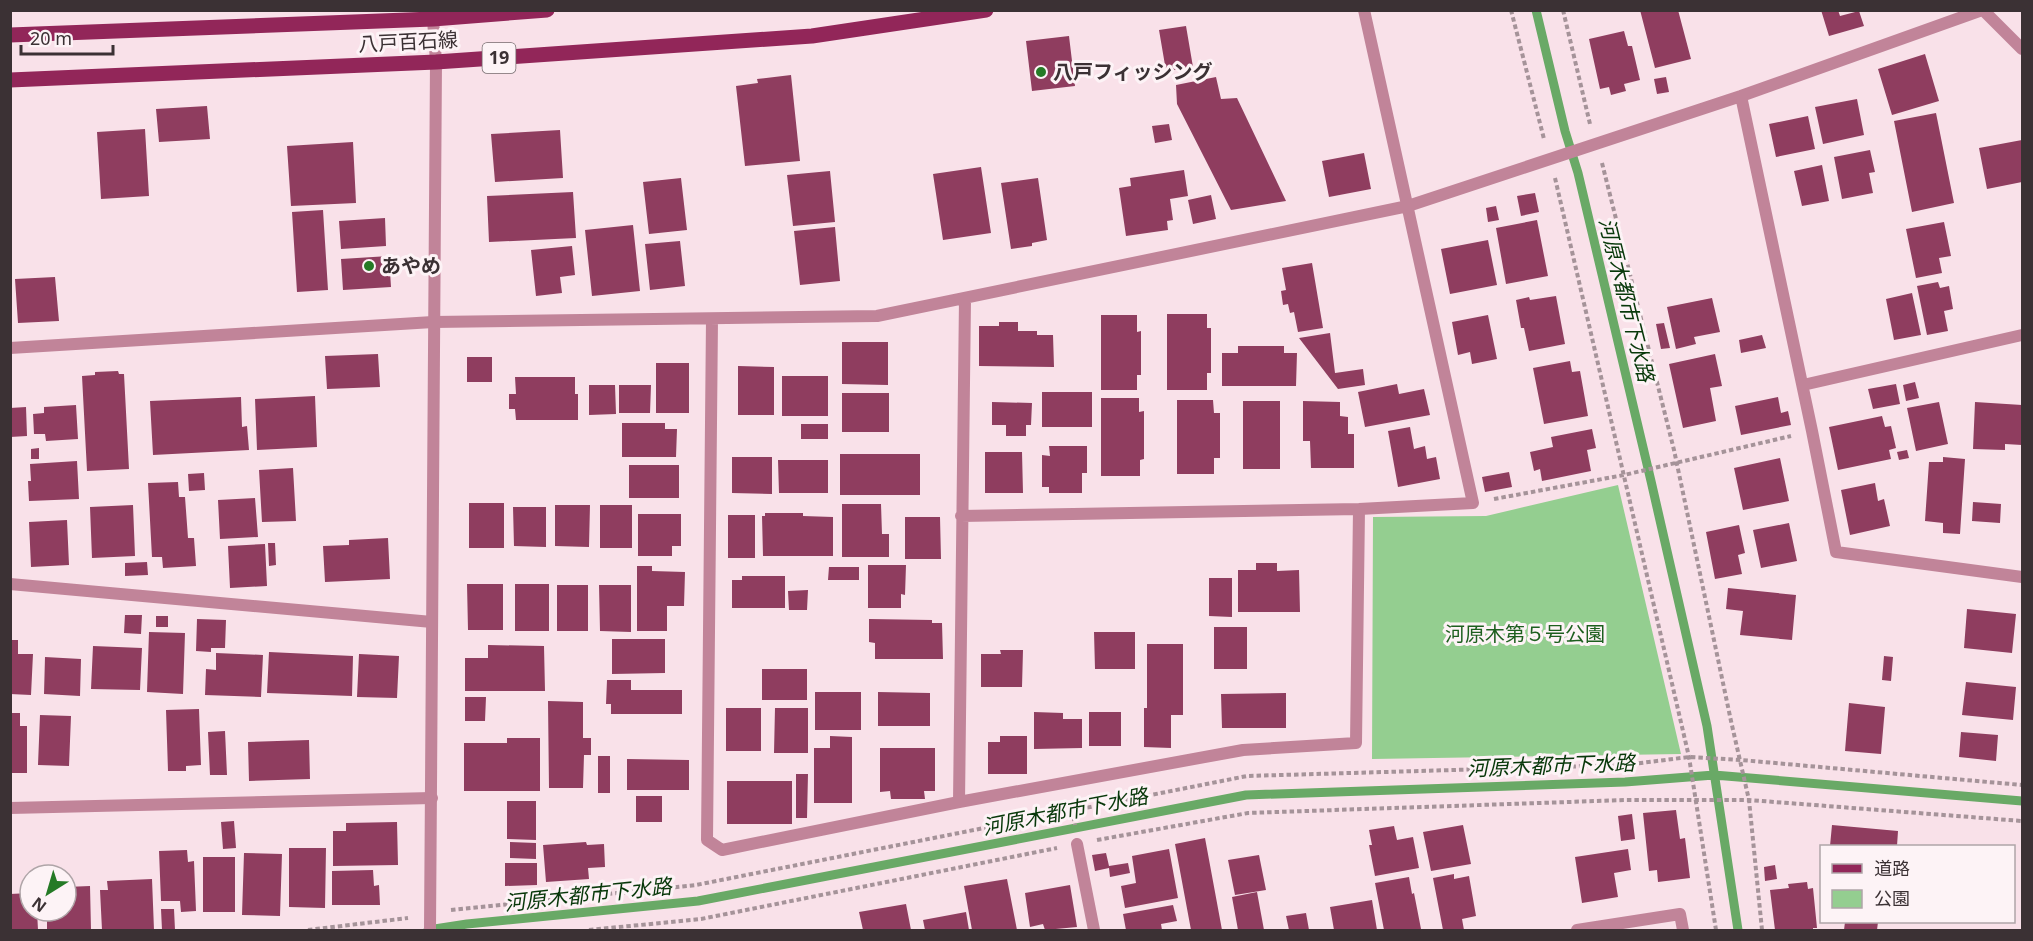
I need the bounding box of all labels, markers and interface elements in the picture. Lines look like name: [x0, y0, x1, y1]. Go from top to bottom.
scale bar: [21, 18, 112, 56]
street label: 八戸百石線: [357, 25, 459, 58]
text: 20 m: [30, 26, 72, 50]
road number: 19: [482, 43, 516, 73]
place label: 八戸フィッシング: [1053, 58, 1213, 85]
marker: 八戸フィッシング: [1034, 65, 1048, 79]
water label: 河原木都市下水路: [1593, 215, 1661, 387]
place label: あやめ: [381, 252, 441, 279]
marker: あやめ: [362, 259, 376, 273]
park label: 河原木第５号公園: [1445, 620, 1605, 647]
water label: 河原木都市下水路: [1467, 748, 1637, 782]
water label: 河原木都市下水路: [980, 781, 1152, 841]
legend: [1820, 845, 2015, 923]
text: 道路: [1874, 856, 1910, 880]
north arrow: [18, 863, 78, 923]
water label: 河原木都市下水路: [503, 871, 675, 917]
text: 公園: [1874, 886, 1910, 910]
text: N: [27, 892, 51, 918]

